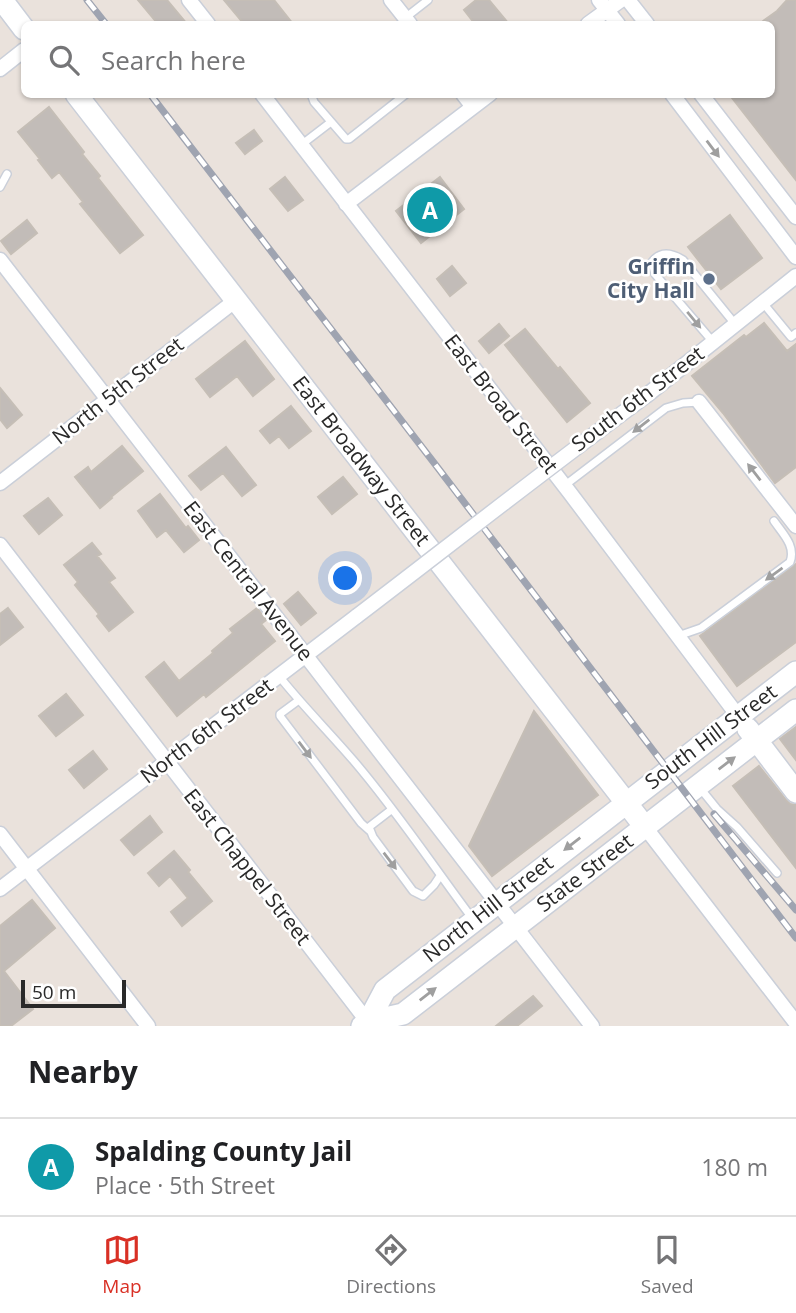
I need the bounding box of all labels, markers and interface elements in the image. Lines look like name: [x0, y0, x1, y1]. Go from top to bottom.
search box: [21, 21, 775, 98]
icon: search: [45, 41, 83, 79]
text: Search here: [101, 42, 246, 78]
one-way arrow: [706, 139, 721, 157]
pin: A: [407, 184, 453, 236]
place label: Griffin City Hall: [607, 252, 695, 304]
marker: Griffin City Hall: [701, 271, 717, 287]
one-way arrow: [686, 311, 701, 328]
street label: East Broad Street: [439, 328, 565, 479]
street label: North 5th Street: [46, 330, 189, 450]
street label: South 6th Street: [565, 339, 709, 457]
street label: East Broadway Street: [287, 370, 437, 551]
one-way arrow: [632, 419, 650, 433]
one-way arrow: [746, 464, 761, 482]
street label: East Central Avenue: [177, 495, 320, 666]
your location: [328, 561, 362, 595]
one-way arrow: [765, 567, 783, 581]
street label: North 6th Street: [134, 671, 278, 789]
street label: South Hill Street: [639, 677, 782, 795]
one-way arrow: [298, 741, 312, 759]
one-way arrow: [718, 755, 736, 770]
street label: East Chappel Street: [178, 783, 318, 950]
street label: State Street: [530, 827, 638, 918]
one-way arrow: [563, 837, 581, 851]
street label: North Hill Street: [416, 848, 558, 968]
one-way arrow: [383, 852, 397, 870]
scale bar: [21, 977, 126, 1009]
text: 50 m: [32, 979, 76, 1005]
one-way arrow: [419, 987, 437, 1002]
text: Nearby: [28, 1051, 138, 1092]
text: Spalding County Jail: [95, 1133, 352, 1169]
text: A: [43, 1151, 59, 1183]
text: 180 m: [701, 1151, 768, 1183]
text: Place · 5th Street: [95, 1169, 275, 1201]
tab: Map: [102, 1231, 142, 1299]
tab: Directions: [346, 1231, 436, 1299]
tab: Saved: [641, 1231, 694, 1299]

